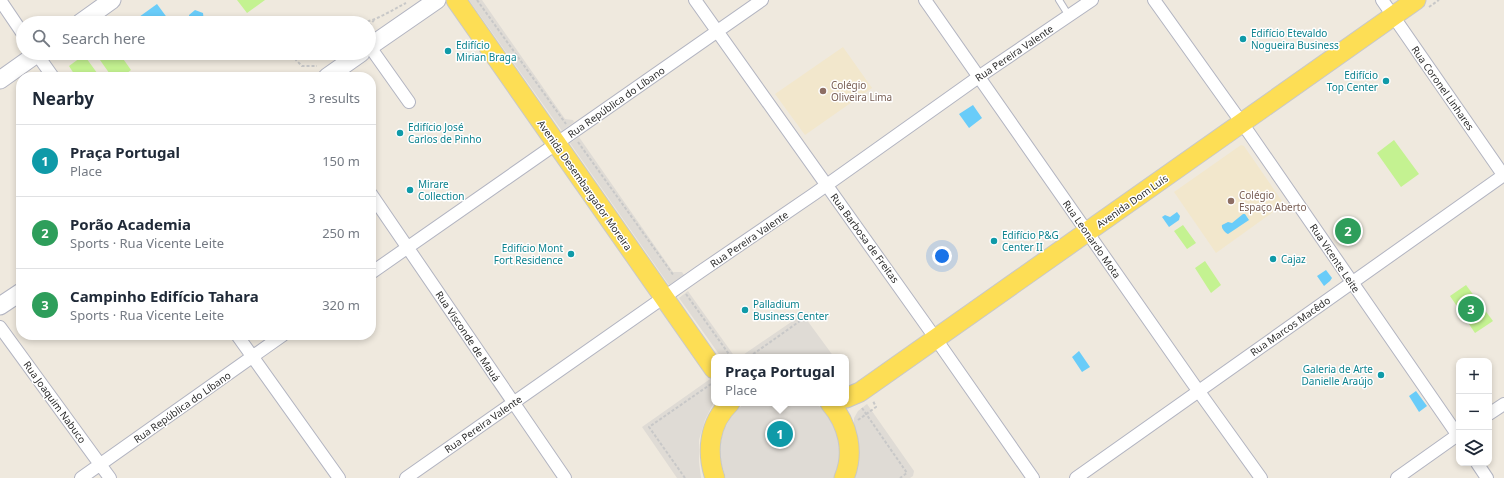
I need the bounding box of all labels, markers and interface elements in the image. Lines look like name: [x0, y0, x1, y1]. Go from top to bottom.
search box: [16, 16, 376, 60]
street label: Rua Pereira Valente: [972, 21, 1056, 84]
place label: Edifício Etevaldo Nogueira Business: [1251, 26, 1339, 52]
icon: search: [30, 27, 52, 49]
text: Search here: [62, 28, 145, 48]
marker: Edifício Etevaldo Nogueira Business: [1238, 34, 1248, 44]
place label: Edifício Mirian Braga: [456, 38, 517, 64]
street label: Rua Coronel Linhares: [1409, 43, 1478, 133]
marker: Edifício Mirian Braga: [443, 46, 453, 56]
street label: Rua República do Líbano: [565, 63, 667, 141]
place label: Edifício Top Center: [1327, 68, 1378, 94]
marker: Edifício Top Center: [1381, 76, 1391, 86]
place label: Colégio Oliveira Lima: [831, 78, 892, 104]
marker: Colégio Oliveira Lima: [818, 86, 828, 96]
text: Nearby: [32, 87, 94, 110]
text: 3 results: [308, 89, 360, 107]
street label: Avenida Desembargador Moreira: [534, 117, 636, 253]
place label: Edifício José Carlos de Pinho: [408, 120, 482, 146]
marker: Edifício José Carlos de Pinho: [395, 128, 405, 138]
text: Praça Portugal: [70, 142, 180, 162]
text: 1: [41, 152, 49, 170]
text: 150 m: [322, 152, 360, 170]
text: Place: [70, 162, 102, 180]
street label: Avenida Dom Luís: [1093, 171, 1171, 231]
place label: Mirare Collection: [418, 177, 464, 203]
marker: Mirare Collection: [405, 185, 415, 195]
place label: Colégio Espaço Aberto: [1239, 188, 1307, 214]
street label: Rua Barbosa de Freitas: [828, 190, 902, 286]
marker: Colégio Espaço Aberto: [1226, 196, 1236, 206]
street label: Rua Leonardo Mota: [1060, 197, 1124, 281]
street label: Rua Pereira Valente: [707, 207, 791, 270]
text: Porão Academia: [70, 214, 191, 234]
pin: 2: [1335, 216, 1361, 246]
street label: Rua Vicente Leite: [1307, 221, 1363, 296]
text: 2: [41, 224, 49, 242]
text: 250 m: [322, 224, 360, 242]
place label: Edifício P&G Center II: [1002, 228, 1059, 254]
text: Sports · Rua Vicente Leite: [70, 234, 224, 252]
marker: Edifício P&G Center II: [989, 236, 999, 246]
place label: Edifício Mont Fort Residence: [494, 241, 563, 267]
your location: [932, 246, 952, 266]
marker: Edifício Mont Fort Residence: [566, 249, 576, 259]
place label: Cajaz: [1281, 252, 1306, 266]
marker: Cajaz: [1268, 254, 1278, 264]
text: Campinho Edifício Tahara: [70, 286, 259, 306]
street label: Rua Visconde de Mauá: [432, 288, 504, 384]
street label: Rua Marcos Macêdo: [1247, 293, 1333, 359]
pin: 3: [1458, 294, 1484, 324]
text: 3: [41, 296, 49, 314]
text: 320 m: [322, 296, 360, 314]
place label: Palladium Business Center: [753, 297, 829, 323]
marker: Palladium Business Center: [740, 305, 750, 315]
text: Sports · Rua Vicente Leite: [70, 306, 224, 324]
popup: [711, 354, 849, 406]
street label: Rua Joaquim Nabuco: [20, 358, 90, 446]
map controls: [1456, 358, 1492, 466]
button: +: [1456, 358, 1492, 394]
text: Praça Portugal: [725, 361, 835, 381]
place label: Galeria de Arte Danielle Araújo: [1302, 362, 1373, 388]
street label: Rua República do Líbano: [131, 368, 233, 446]
marker: Galeria de Arte Danielle Araújo: [1376, 370, 1386, 380]
text: Place: [725, 381, 757, 399]
street label: Rua Pereira Valente: [441, 392, 525, 456]
button: −: [1456, 394, 1492, 430]
pin: 1: [767, 419, 793, 449]
button: layers: [1456, 430, 1492, 466]

